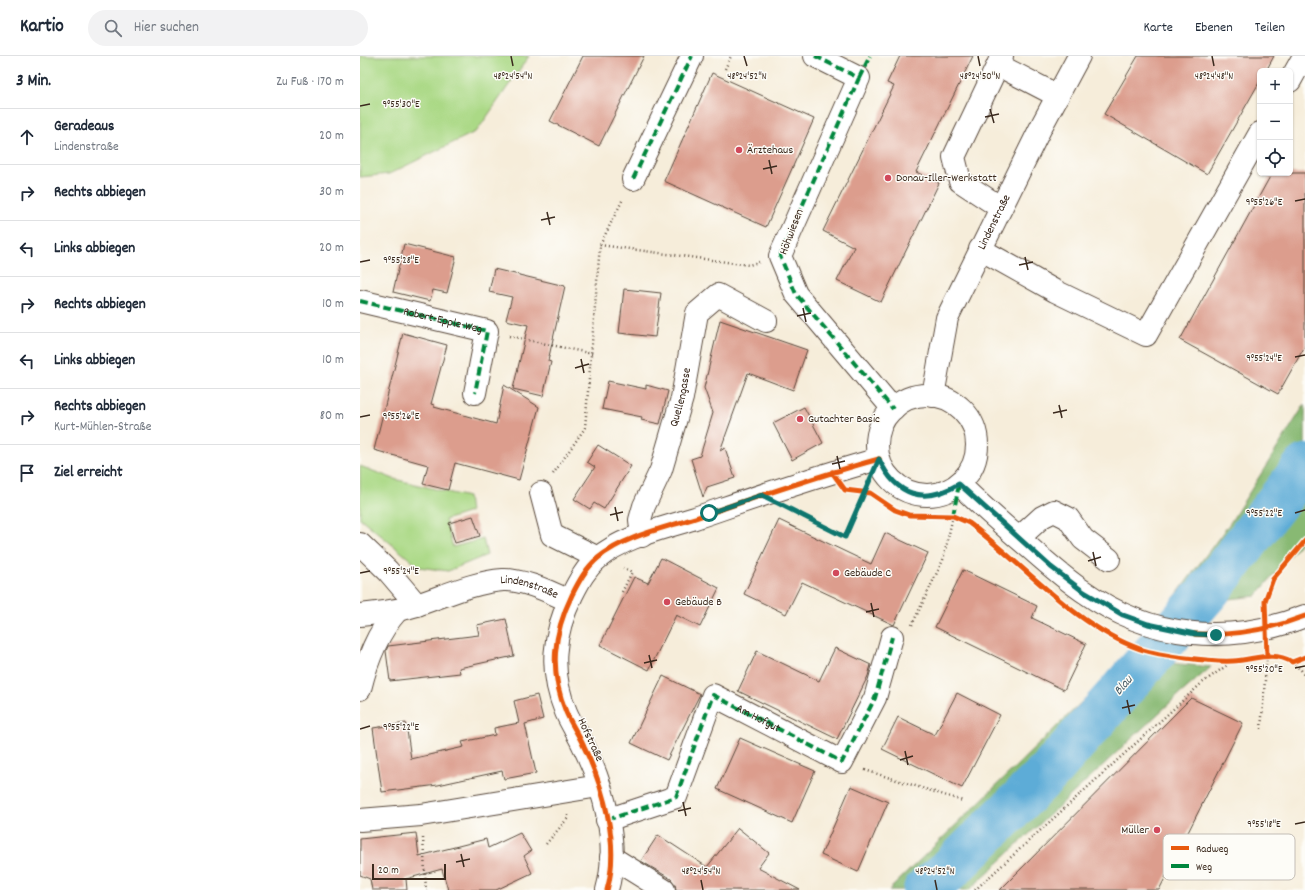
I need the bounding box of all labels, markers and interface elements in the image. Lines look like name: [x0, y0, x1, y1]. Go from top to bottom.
search box: [88, 10, 368, 46]
text: Kartio: [20, 14, 64, 41]
icon: search: [102, 17, 124, 39]
text: Hier suchen: [134, 17, 199, 39]
text: Karte: [1143, 18, 1173, 38]
text: Ebenen: [1195, 18, 1233, 38]
text: Teilen: [1255, 18, 1285, 38]
map controls: [1257, 68, 1293, 176]
button: +: [1257, 68, 1293, 104]
text: 3 Min.: [16, 70, 51, 94]
text: 48°24'54"N: [493, 70, 533, 84]
text: 48°24'52"N: [727, 70, 767, 84]
text: 48°24'50"N: [960, 70, 1000, 84]
text: 48°24'48"N: [1195, 70, 1233, 84]
text: Zu Fuß · 170 m: [276, 73, 344, 92]
text: 9°55'30"E: [382, 98, 420, 112]
button: −: [1257, 104, 1293, 140]
text: Geradeaus: [54, 116, 114, 138]
icon: ahead: [16, 126, 38, 148]
text: 20 m: [319, 127, 344, 146]
text: Lindenstraße: [54, 138, 119, 157]
button: locate: [1257, 140, 1293, 176]
place label: Ärztehaus: [747, 142, 793, 159]
marker: Ärztehaus: [734, 145, 744, 155]
place label: Donau-Iller-Werkstatt: [896, 170, 997, 187]
marker: Donau-Iller-Werkstatt: [883, 173, 893, 183]
icon: right: [16, 182, 38, 204]
text: Rechts abbiegen: [54, 182, 146, 204]
text: 30 m: [319, 183, 344, 202]
street label: Lindenstraße: [973, 192, 1015, 253]
text: 9°55'26"E: [1246, 196, 1283, 210]
street label: Höhwiesen: [775, 206, 809, 257]
icon: left: [16, 238, 38, 260]
text: Links abbiegen: [54, 238, 135, 260]
text: 20 m: [319, 239, 344, 258]
text: 9°55'28"E: [383, 254, 419, 268]
icon: right: [16, 294, 38, 316]
text: Rechts abbiegen: [54, 294, 146, 316]
text: 10 m: [322, 295, 344, 314]
street label: Robert-Epple-Weg: [401, 303, 484, 338]
icon: left: [16, 350, 38, 372]
text: Links abbiegen: [54, 350, 135, 372]
text: 10 m: [322, 351, 344, 370]
text: 9°55'24"E: [1246, 352, 1282, 366]
street label: Quellengasse: [666, 366, 696, 429]
text: Rechts abbiegen: [54, 396, 146, 418]
icon: right: [16, 406, 38, 428]
text: 80 m: [320, 407, 344, 426]
text: 9°55'26"E: [383, 410, 420, 424]
place label: Gutachter Basic: [808, 411, 880, 428]
marker: Gutachter Basic: [795, 414, 805, 424]
text: Kurt-Mühlen-Straße: [54, 418, 151, 437]
icon: arrive: [16, 462, 38, 484]
text: Ziel erreicht: [54, 462, 122, 484]
route start: [700, 504, 718, 522]
text: 9°55'22"E: [1246, 507, 1282, 521]
text: 9°55'24"E: [383, 565, 419, 579]
place label: Gebäude C: [844, 565, 891, 582]
marker: Gebäude C: [831, 568, 841, 578]
street label: Lindenstraße: [500, 571, 561, 603]
place label: Gebäude B: [675, 594, 722, 611]
marker: Gebäude B: [662, 597, 672, 607]
route end: [1207, 626, 1225, 644]
text: 9°55'20"E: [1246, 663, 1283, 677]
water label: Blau: [1110, 671, 1139, 700]
street label: Am Hofgut: [733, 700, 784, 737]
street label: Hofstraße: [573, 715, 607, 765]
text: 9°55'22"E: [383, 721, 419, 735]
text: 9°55'18"E: [1247, 818, 1281, 832]
place label: Müller: [1121, 822, 1150, 839]
marker: Müller: [1152, 825, 1162, 835]
legend: [1163, 834, 1295, 880]
text: Radweg: [1196, 842, 1229, 858]
text: Weg: [1196, 860, 1212, 876]
scale bar: [372, 862, 446, 881]
text: 20 m: [378, 863, 399, 879]
text: 48°24'54"N: [681, 865, 721, 879]
text: 48°24'52"N: [915, 865, 955, 879]

